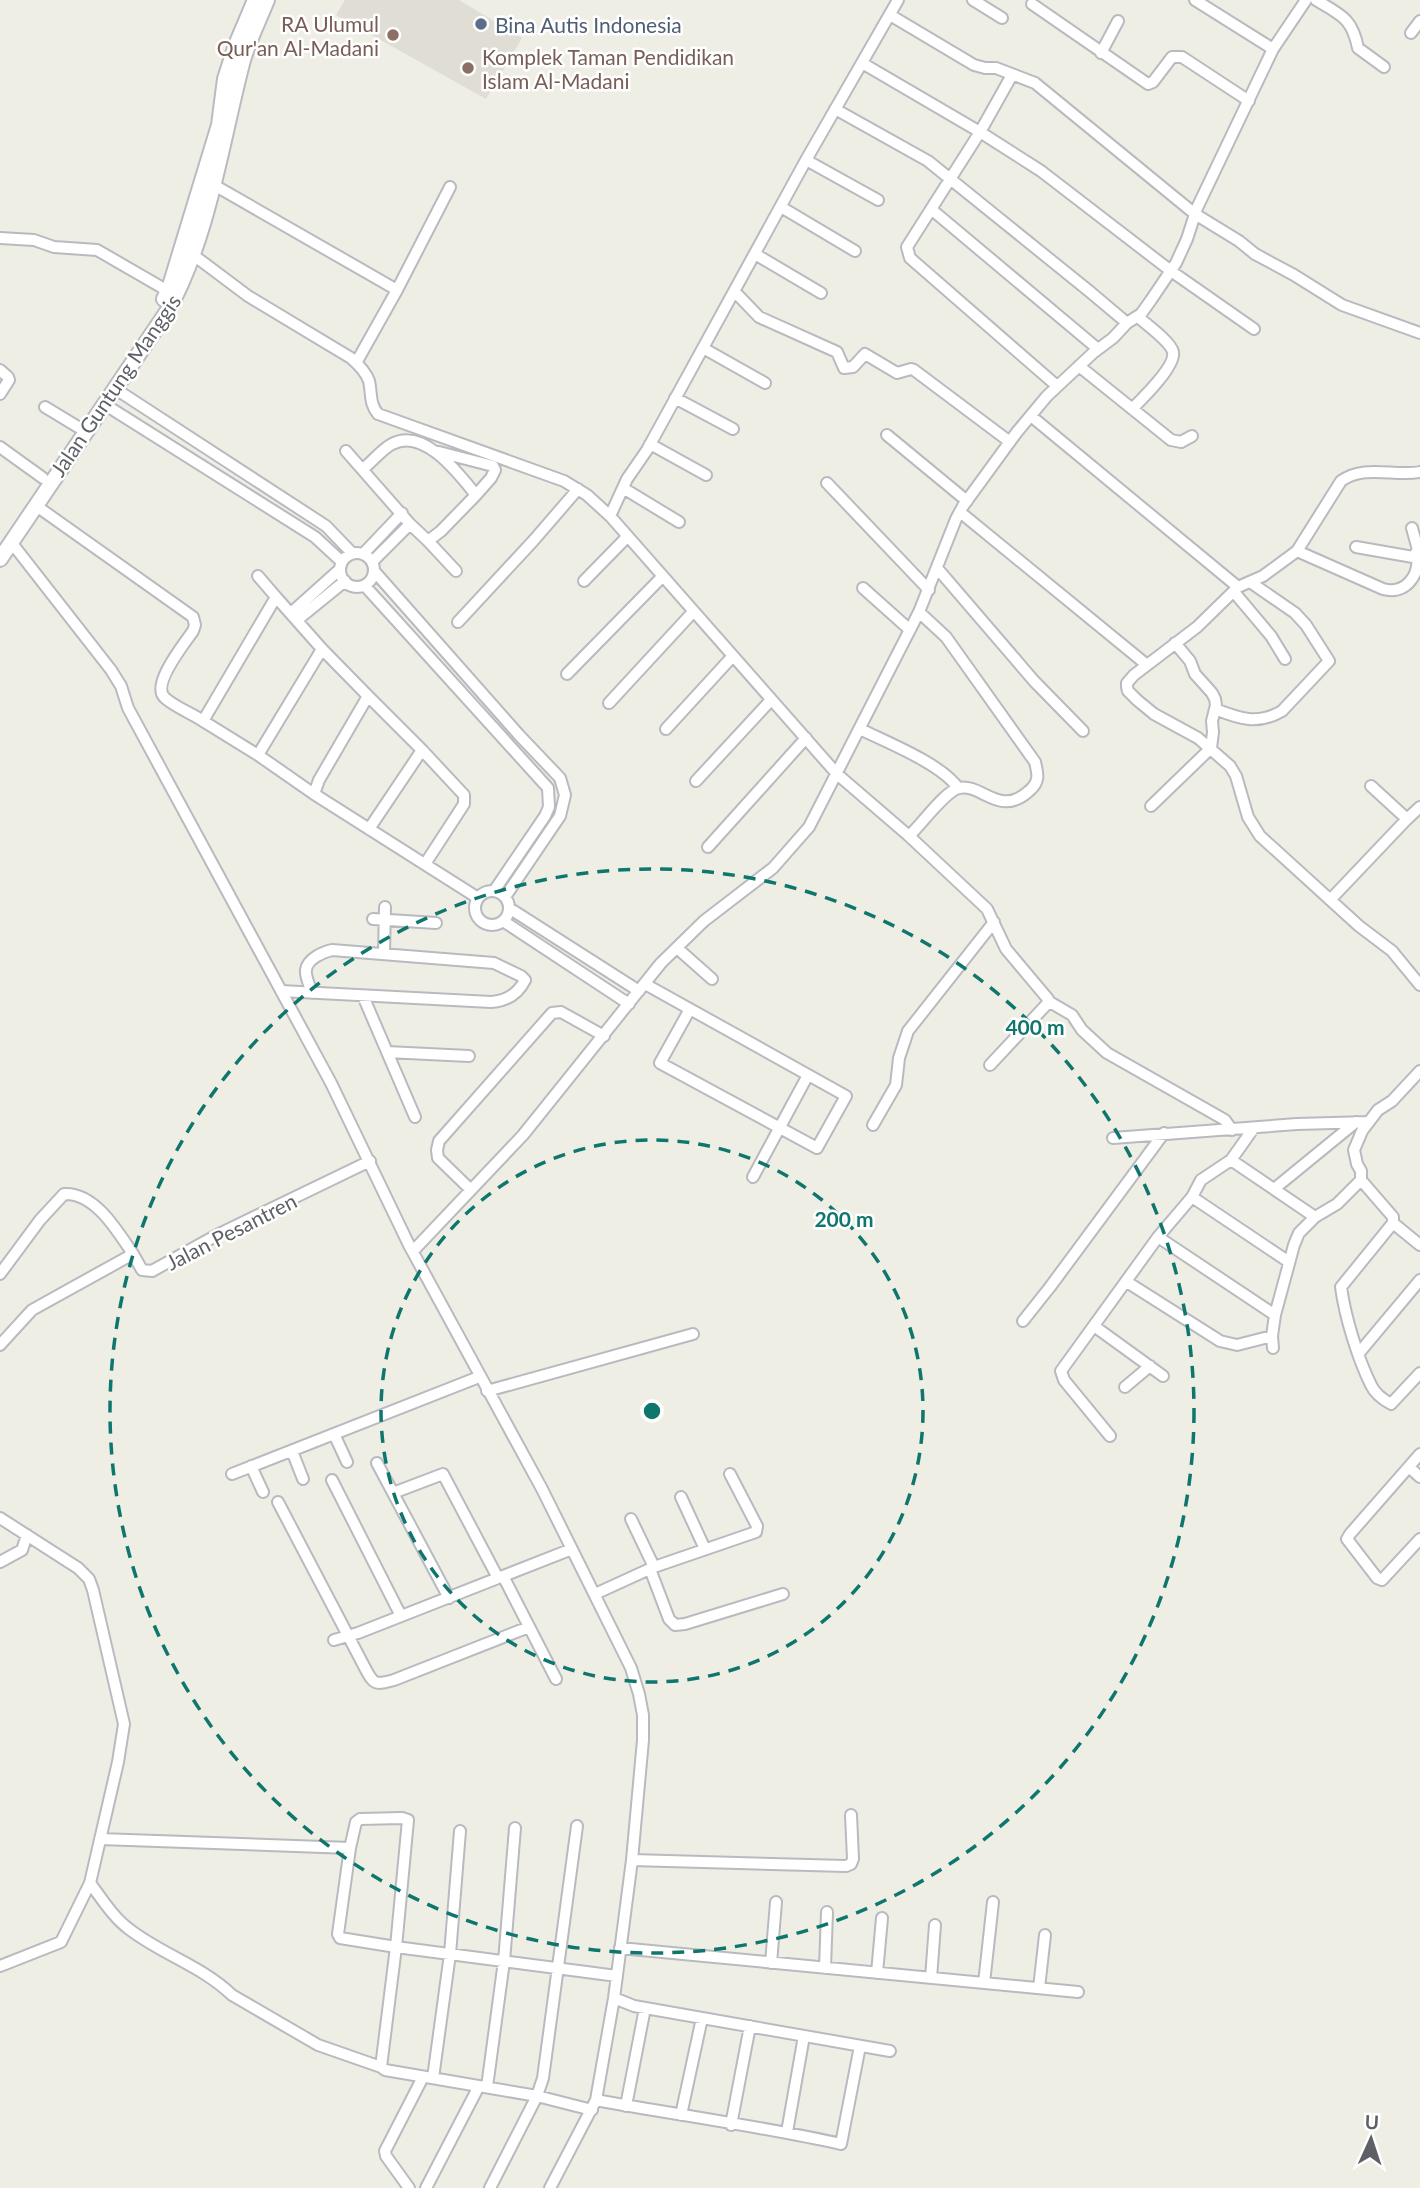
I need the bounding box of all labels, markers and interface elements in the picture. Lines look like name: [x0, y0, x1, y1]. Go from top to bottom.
place label: RA Ulumul Qur'an Al-Madani: [217, 11, 379, 60]
place label: Bina Autis Indonesia: [495, 12, 682, 37]
marker: Bina Autis Indonesia: [473, 16, 489, 32]
marker: RA Ulumul Qur'an Al-Madani: [385, 27, 401, 43]
place label: Komplek Taman Pendidikan Islam Al-Madani: [482, 44, 734, 93]
marker: Komplek Taman Pendidikan Islam Al-Madani: [460, 60, 476, 76]
street label: Jalan Guntung Manggis: [45, 289, 185, 481]
text: 400 m: [1005, 1014, 1065, 1039]
street label: Jalan Pesantren: [162, 1187, 300, 1275]
text: 200 m: [814, 1206, 874, 1231]
centre of rings: [640, 1399, 664, 1423]
north arrow: [1336, 2104, 1406, 2174]
text: U: [1364, 2110, 1380, 2133]

